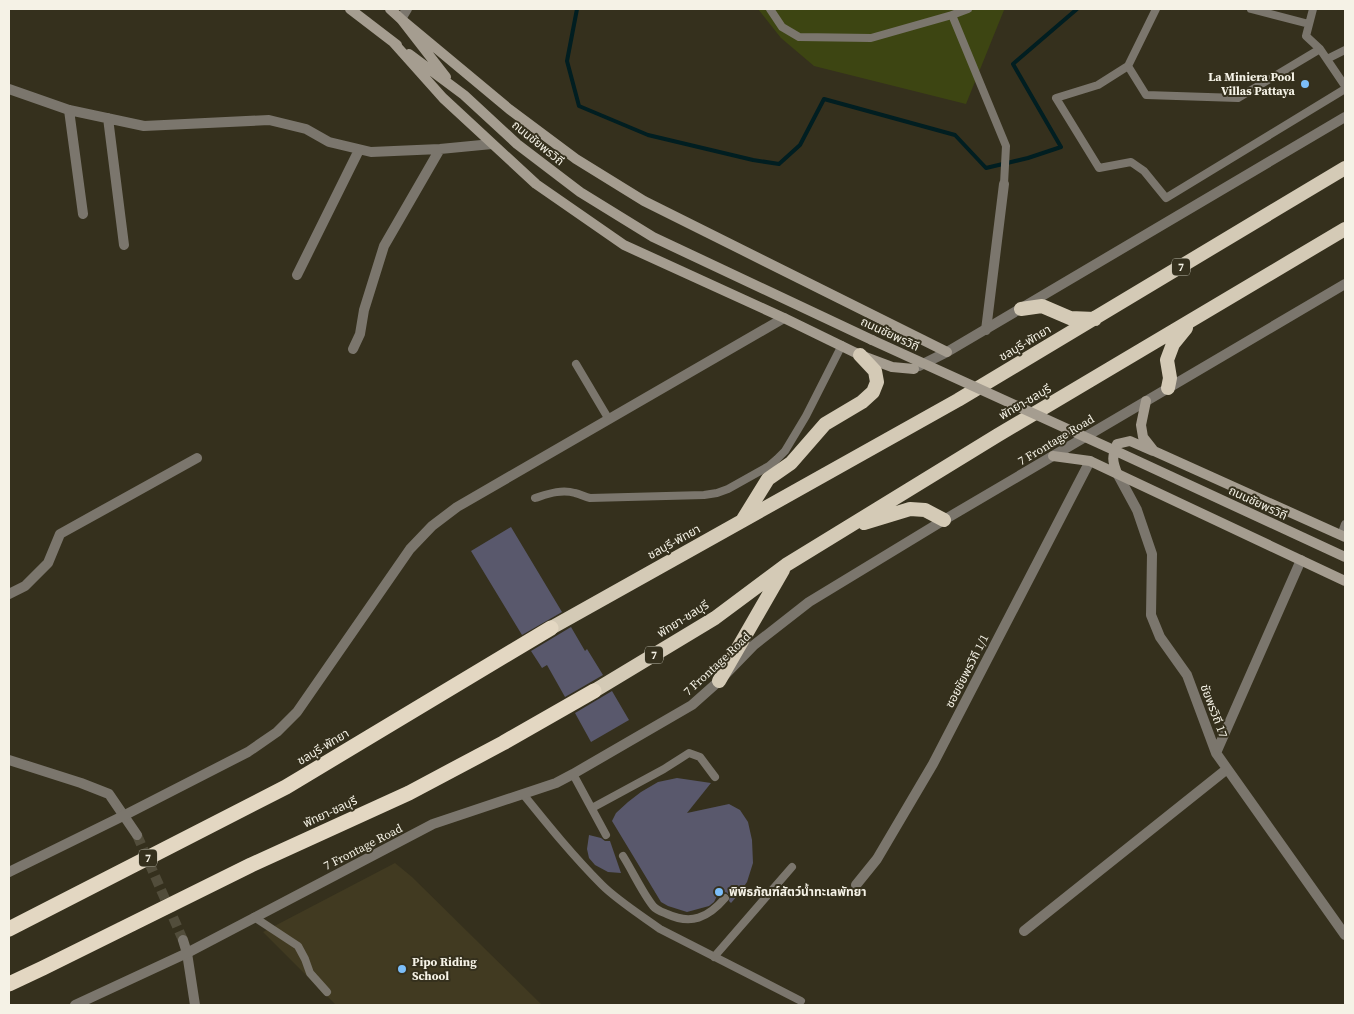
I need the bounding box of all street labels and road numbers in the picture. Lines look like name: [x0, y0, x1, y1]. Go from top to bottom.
street label: ถนนชัยพรวิถี: [508, 117, 568, 169]
road number: 7: [1172, 258, 1190, 276]
street label: ถนนชัยพรวิถี: [858, 313, 922, 355]
street label: ชลบุรี-พัทยา: [996, 321, 1054, 365]
street label: พัทยา-ชลบุรี: [996, 381, 1054, 423]
street label: 7 Frontage Road: [1015, 411, 1097, 469]
street label: ถนนชัยพรวิถี: [1226, 482, 1290, 524]
street label: ชลบุรี-พัทยา: [645, 521, 703, 563]
street label: พัทยา-ชลบุรี: [654, 597, 712, 641]
street label: 7 Frontage Road: [680, 629, 754, 699]
street label: ซอยชัยพรวิถี 1/1: [942, 632, 992, 710]
road number: 7: [645, 646, 663, 664]
street label: ชัยพรวิถี 17: [1197, 682, 1231, 740]
street label: ชลบุรี-พัทยา: [294, 725, 352, 769]
street label: พัทยา-ชลบุรี: [300, 792, 360, 831]
street label: 7 Frontage Road: [321, 820, 405, 874]
road number: 7: [139, 850, 157, 866]

